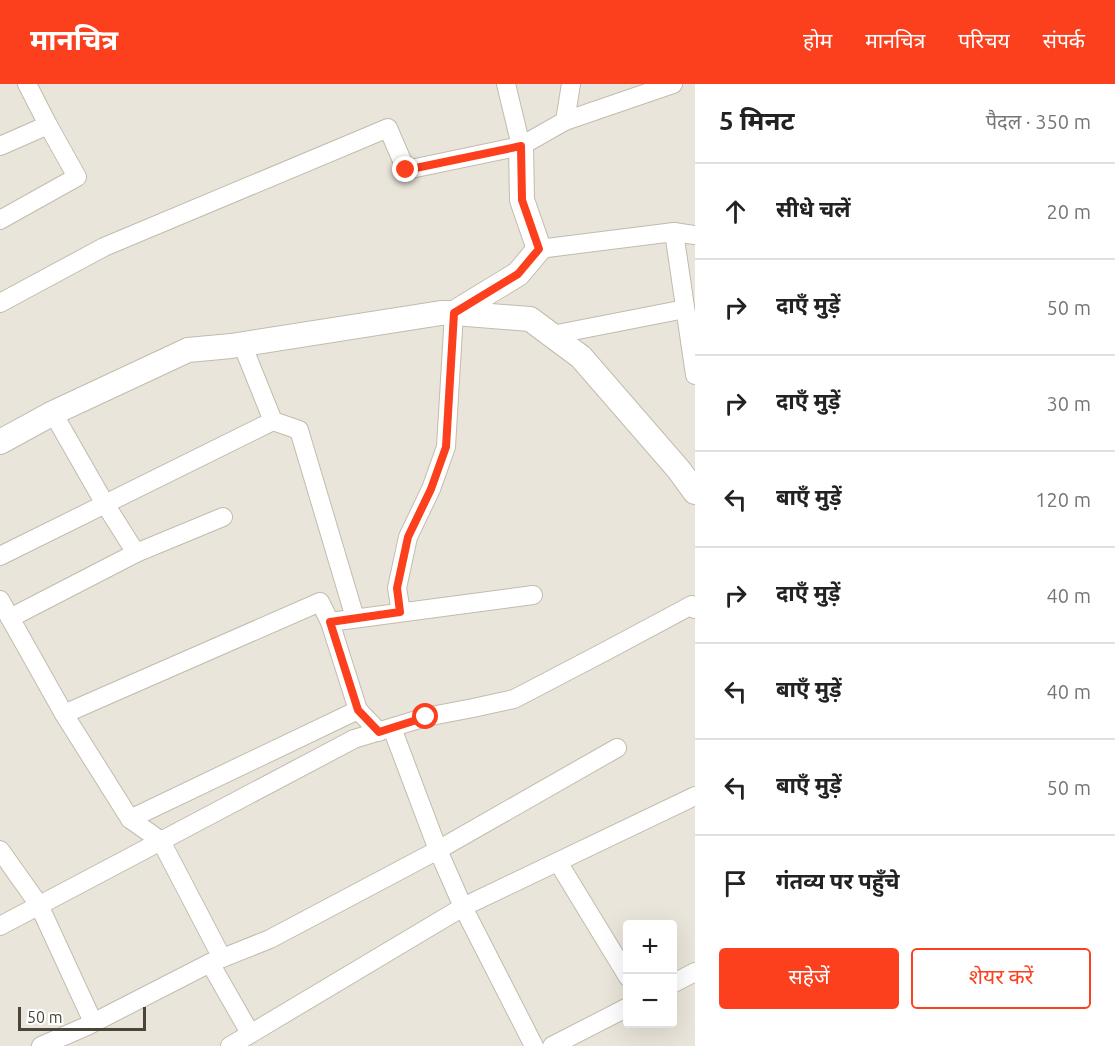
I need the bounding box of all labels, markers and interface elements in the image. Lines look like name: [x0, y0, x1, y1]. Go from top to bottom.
text: मानचित्र: [30, 24, 118, 55]
text: होम: [803, 28, 832, 52]
text: मानचित्र: [865, 28, 925, 52]
text: परिचय: [958, 28, 1010, 52]
text: संपर्क: [1043, 28, 1085, 52]
text: 5 मिनट: [719, 106, 794, 135]
text: पैदल · 350 m: [986, 110, 1091, 133]
route end: [392, 156, 418, 182]
icon: ahead: [719, 195, 752, 228]
text: सीधे चलें: [776, 196, 851, 221]
text: 20 m: [1047, 200, 1091, 223]
icon: right: [719, 291, 752, 324]
text: दाएँ मुड़ें: [776, 292, 840, 317]
text: 50 m: [1047, 296, 1091, 319]
icon: right: [719, 387, 752, 420]
text: दाएँ मुड़ें: [776, 388, 840, 413]
text: 30 m: [1047, 392, 1091, 415]
icon: left: [719, 483, 752, 516]
text: बाएँ मुड़ें: [776, 484, 842, 509]
text: 120 m: [1035, 488, 1091, 511]
icon: right: [719, 579, 752, 612]
text: दाएँ मुड़ें: [776, 580, 840, 605]
text: 40 m: [1047, 584, 1091, 607]
icon: left: [719, 675, 752, 708]
text: बाएँ मुड़ें: [776, 676, 842, 701]
text: 40 m: [1047, 680, 1091, 703]
route start: [412, 703, 438, 729]
icon: left: [719, 771, 752, 804]
text: बाएँ मुड़ें: [776, 772, 842, 797]
text: 50 m: [1047, 776, 1091, 799]
icon: arrive: [719, 867, 752, 900]
text: गंतव्य पर पहुँचे: [776, 868, 900, 893]
map controls: [623, 920, 677, 1028]
button: +: [623, 920, 677, 974]
button: सहेजें: [719, 948, 899, 1009]
button: शेयर करें: [911, 948, 1091, 1009]
button: −: [623, 974, 677, 1028]
scale bar: [18, 1004, 146, 1032]
text: 50 m: [27, 1008, 63, 1026]

